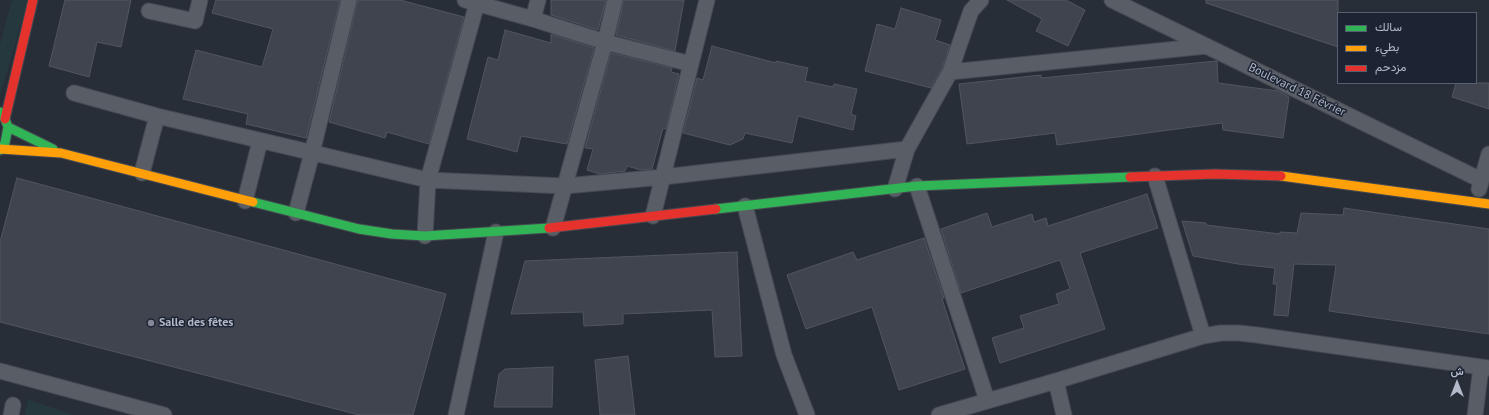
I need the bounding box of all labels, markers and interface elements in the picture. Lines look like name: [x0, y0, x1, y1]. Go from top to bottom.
legend: [1337, 12, 1477, 84]
text: سالك: [1375, 19, 1402, 34]
text: بطيء: [1375, 39, 1399, 54]
text: مزدحم: [1375, 59, 1406, 74]
street label: Boulevard 18 Février: [1246, 60, 1348, 120]
place label: Salle des fêtes: [159, 316, 233, 330]
marker: Salle des fêtes: [146, 318, 156, 328]
north arrow: [1437, 363, 1477, 403]
text: ش: [1450, 364, 1464, 378]

